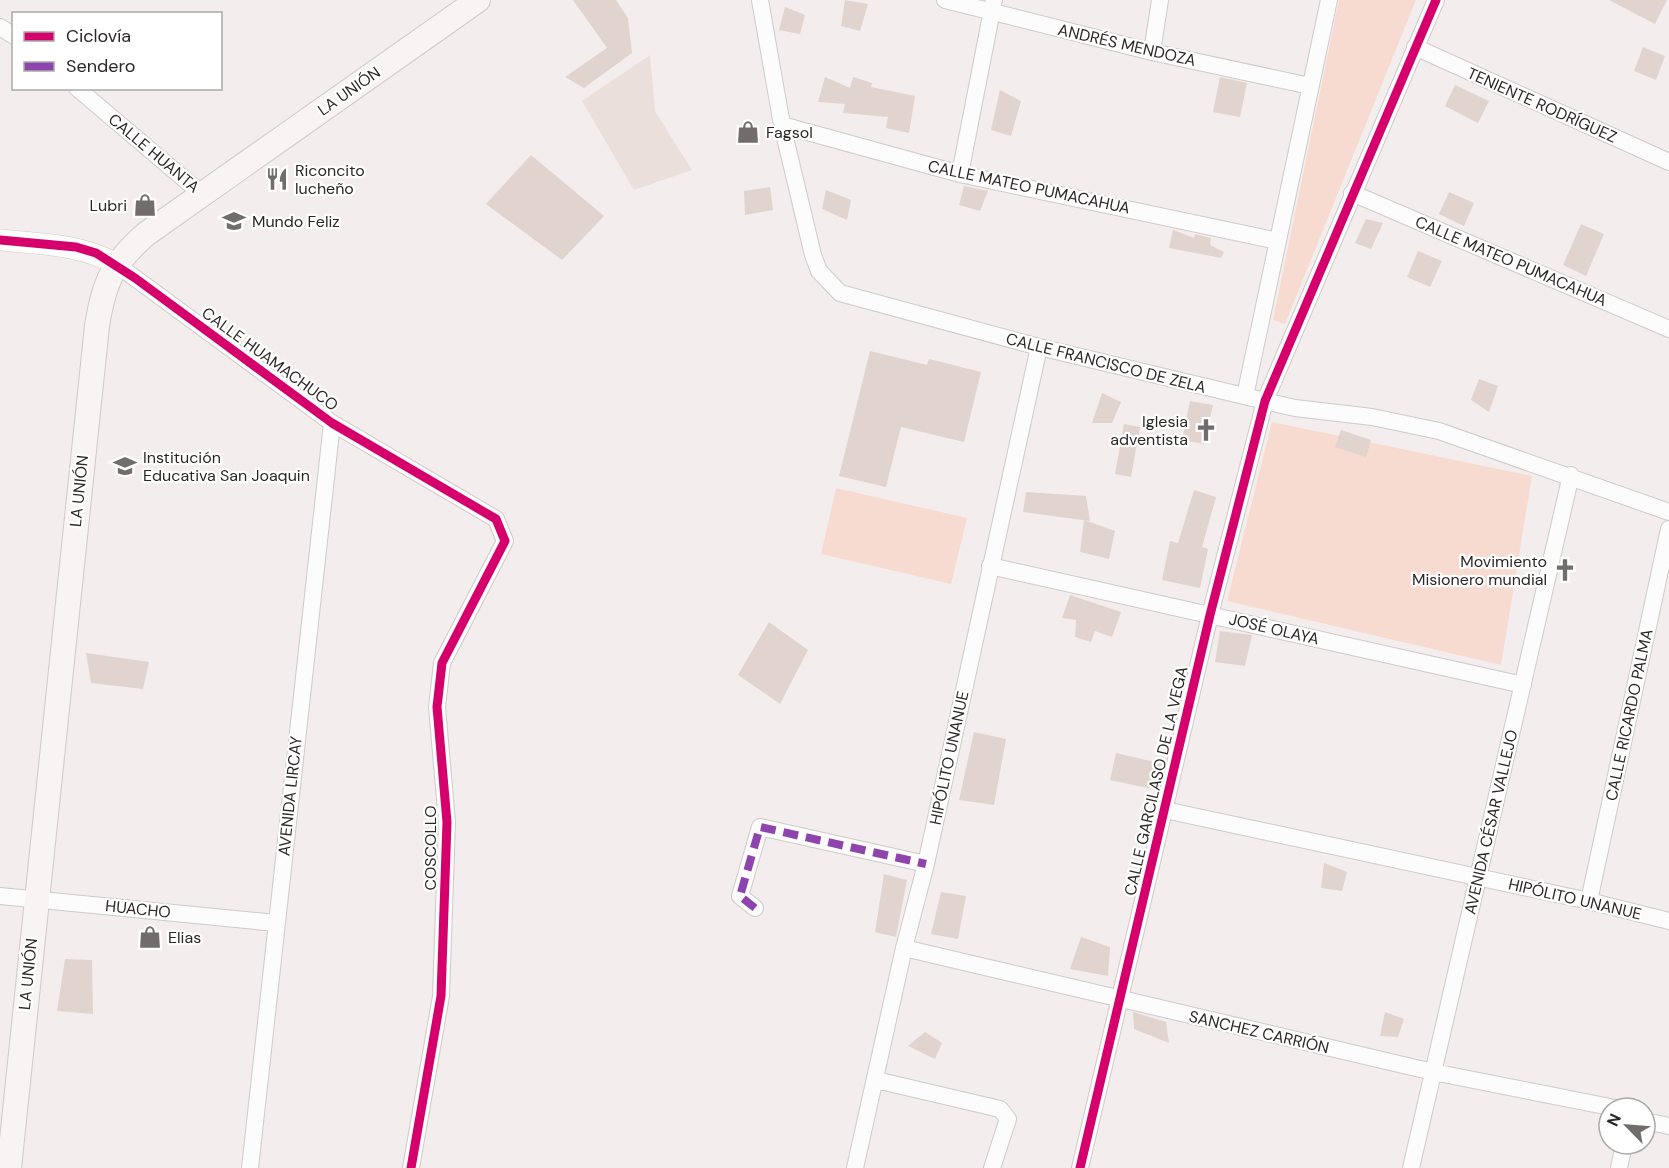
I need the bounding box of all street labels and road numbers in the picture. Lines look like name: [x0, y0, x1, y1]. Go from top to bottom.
street label: ANDRÉS MENDOZA: [1056, 19, 1198, 71]
street label: LA UNIÓN: [313, 62, 385, 120]
street label: TENIENTE RODRÍGUEZ: [1464, 63, 1620, 147]
street label: CALLE HUANTA: [104, 109, 204, 198]
street label: CALLE MATEO PUMACAHUA: [926, 155, 1132, 219]
street label: CALLE MATEO PUMACAHUA: [1412, 211, 1610, 311]
street label: CALLE HUAMACHUCO: [198, 302, 342, 416]
street label: CALLE FRANCISCO DE ZELA: [1004, 328, 1209, 398]
street label: LA UNIÓN: [65, 454, 93, 528]
street label: JOSÉ OLAYA: [1227, 608, 1322, 650]
street label: CALLE RICARDO PALMA: [1601, 627, 1658, 803]
street label: CALLE GARCILASO DE LA VEGA: [1119, 664, 1193, 898]
street label: HIPÓLITO UNANUE: [925, 689, 973, 827]
street label: AVENIDA CÉSAR VALLEJO: [1460, 728, 1522, 916]
street label: AVENIDA LIRCAY: [273, 735, 307, 857]
street label: COSCOLLO: [420, 805, 441, 891]
street label: HIPÓLITO UNANUE: [1506, 873, 1644, 925]
street label: HUACHO: [104, 895, 172, 923]
street label: LA UNIÓN: [14, 937, 42, 1011]
street label: SANCHEZ CARRIÓN: [1187, 1006, 1331, 1058]

